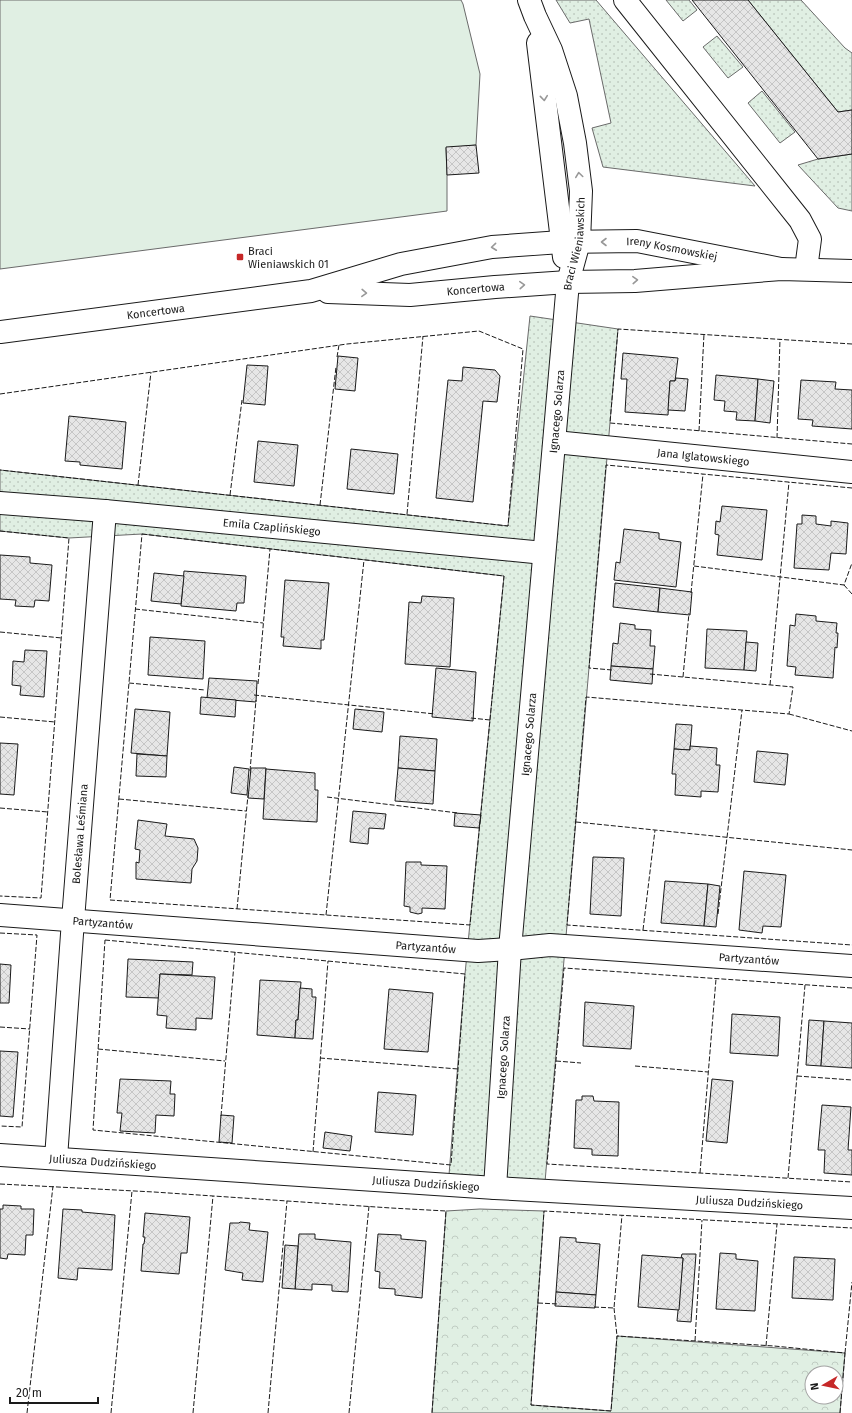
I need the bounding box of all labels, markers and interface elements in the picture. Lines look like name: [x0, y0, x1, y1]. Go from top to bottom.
one-way arrow: [540, 95, 549, 101]
one-way arrow: [575, 172, 584, 178]
street label: Braci Wieniawskich: [561, 197, 588, 291]
street label: Ireny Kosmowskiej: [626, 235, 718, 263]
one-way arrow: [601, 238, 607, 246]
one-way arrow: [491, 242, 497, 251]
place label: Braci Wieniawskich 01: [248, 245, 329, 271]
marker: Braci Wieniawskich 01: [235, 252, 245, 262]
one-way arrow: [632, 276, 638, 285]
street label: Koncertowa: [446, 280, 505, 299]
one-way arrow: [519, 281, 525, 290]
one-way arrow: [361, 289, 367, 298]
street label: Koncertowa: [126, 302, 186, 322]
street label: Ignacego Solarza: [547, 369, 567, 454]
street label: Jana Iglatowskiego: [656, 446, 750, 469]
street label: Emila Czaplińskiego: [222, 516, 321, 539]
street label: Ignacego Solarza: [519, 692, 539, 777]
street label: Bolesława Leśmiana: [70, 783, 91, 885]
street label: Partyzantów: [72, 914, 133, 932]
street label: Partyzantów: [395, 939, 457, 956]
street label: Partyzantów: [718, 951, 780, 968]
street label: Ignacego Solarza: [495, 1015, 513, 1099]
street label: Juliusza Dudzińskiego: [49, 1152, 157, 1172]
street label: Juliusza Dudzińskiego: [372, 1174, 480, 1194]
street label: Juliusza Dudzińskiego: [695, 1193, 804, 1212]
north arrow: [804, 1365, 844, 1405]
scale bar: [10, 1379, 98, 1405]
text: N: [808, 1382, 822, 1391]
text: 20 m: [16, 1386, 42, 1400]

